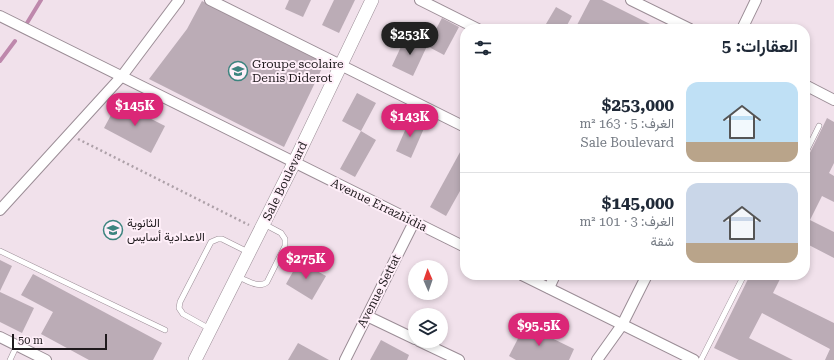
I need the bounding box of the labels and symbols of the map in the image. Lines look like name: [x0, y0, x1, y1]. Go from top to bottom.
pin: $253K: [382, 22, 438, 56]
place label: Groupe scolaire Denis Diderot: [252, 57, 344, 85]
school or university icon: Groupe scolaire Denis Diderot: [227, 60, 249, 82]
pin: $145K: [107, 93, 163, 127]
pin: $143K: [382, 104, 438, 138]
street label: Sale Boulevard: [260, 139, 310, 223]
street label: Avenue Errazhidia: [329, 176, 430, 235]
place label: الثانوية الاعدادية أسايس: [127, 216, 205, 245]
school or university icon: الثانوية الاعدادية أسايس: [102, 219, 124, 241]
pin: $275K: [278, 246, 334, 280]
street label: Avenue Settat: [355, 252, 404, 330]
north arrow: [408, 260, 448, 300]
pin: $95.5K: [506, 313, 572, 347]
scale bar: [12, 332, 107, 351]

